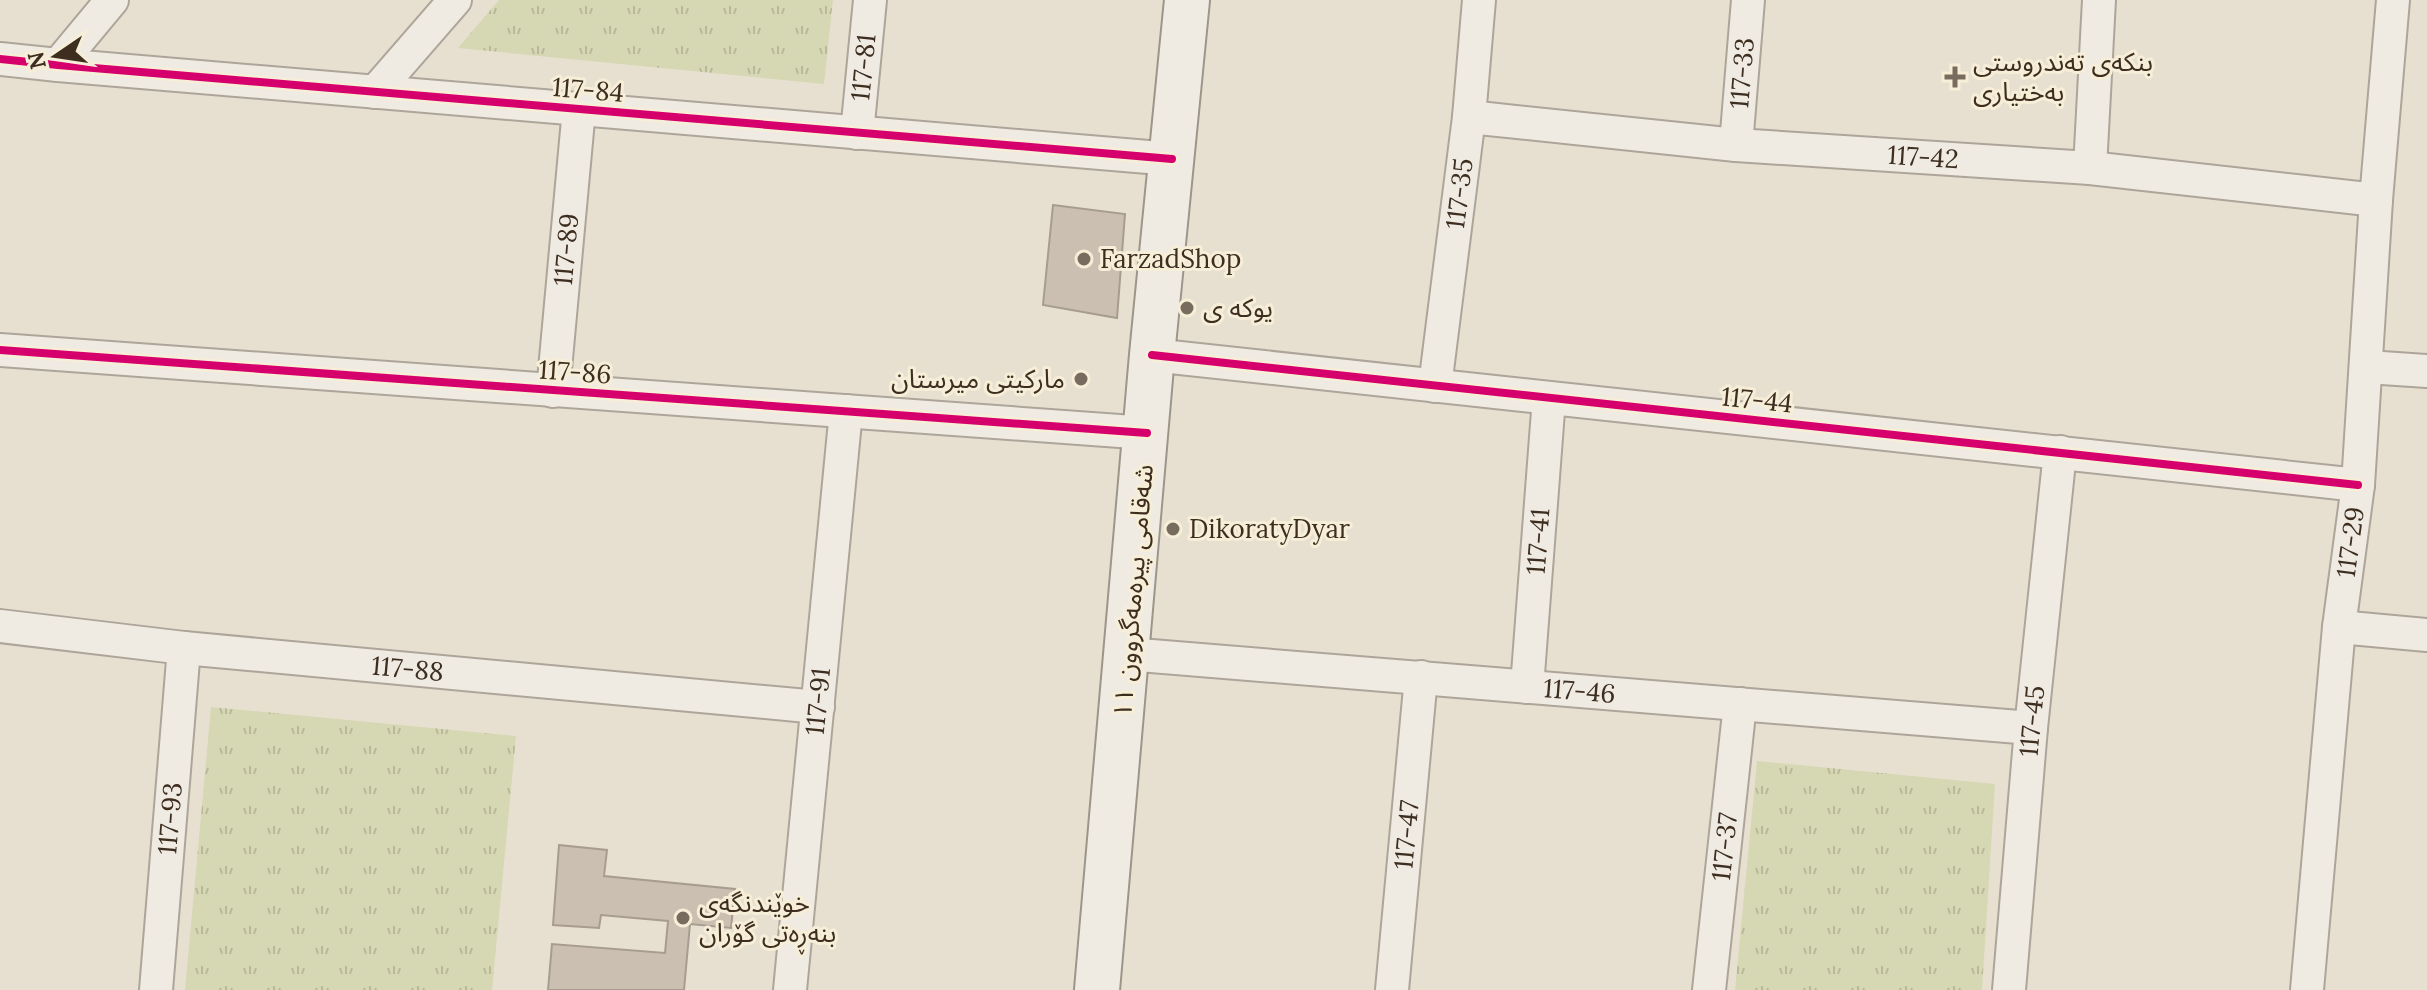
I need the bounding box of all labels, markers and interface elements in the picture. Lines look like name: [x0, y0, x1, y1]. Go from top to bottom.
north arrow: [16, 16, 96, 96]
street label: 117-81: [843, 32, 883, 102]
street label: 117-33: [1722, 36, 1761, 110]
place label: بنکەی تەندروستی بەختیاری: [1973, 45, 2153, 108]
text: N: [21, 49, 52, 72]
marker: بنکەی تەندروستی بەختیاری: [1944, 66, 1966, 88]
street label: 117-84: [551, 70, 625, 109]
street label: 117-42: [1887, 138, 1960, 175]
street label: 117-35: [1438, 156, 1480, 231]
street label: 117-89: [546, 212, 585, 287]
place label: FarzadShop: [1100, 242, 1241, 275]
marker: FarzadShop: [1075, 250, 1093, 268]
place label: یوکه ی: [1203, 291, 1273, 324]
marker: یوکه ی: [1178, 299, 1196, 317]
street label: 117-86: [538, 353, 612, 390]
place label: مارکیتی میرستان: [891, 362, 1065, 395]
marker: مارکیتی میرستان: [1072, 370, 1090, 388]
street label: 117-44: [1720, 379, 1794, 420]
street label: شەقامی پیرەمەگروون ١١: [1105, 463, 1161, 719]
street label: 117-29: [2329, 505, 2371, 580]
street label: 117-41: [1519, 507, 1557, 576]
place label: DikoratyDyar: [1189, 512, 1351, 545]
marker: DikoratyDyar: [1164, 520, 1182, 538]
street label: 117-88: [370, 649, 445, 688]
street label: 117-91: [798, 666, 837, 737]
street label: 117-46: [1542, 671, 1617, 710]
street label: 117-45: [2012, 684, 2051, 758]
street label: 117-93: [150, 781, 189, 856]
street label: 117-47: [1386, 799, 1426, 871]
street label: 117-37: [1704, 811, 1744, 883]
place label: خوێندنگەی بنەڕەتی گۆران: [699, 886, 836, 955]
marker: خوێندنگەی بنەڕەتی گۆران: [674, 909, 692, 927]

